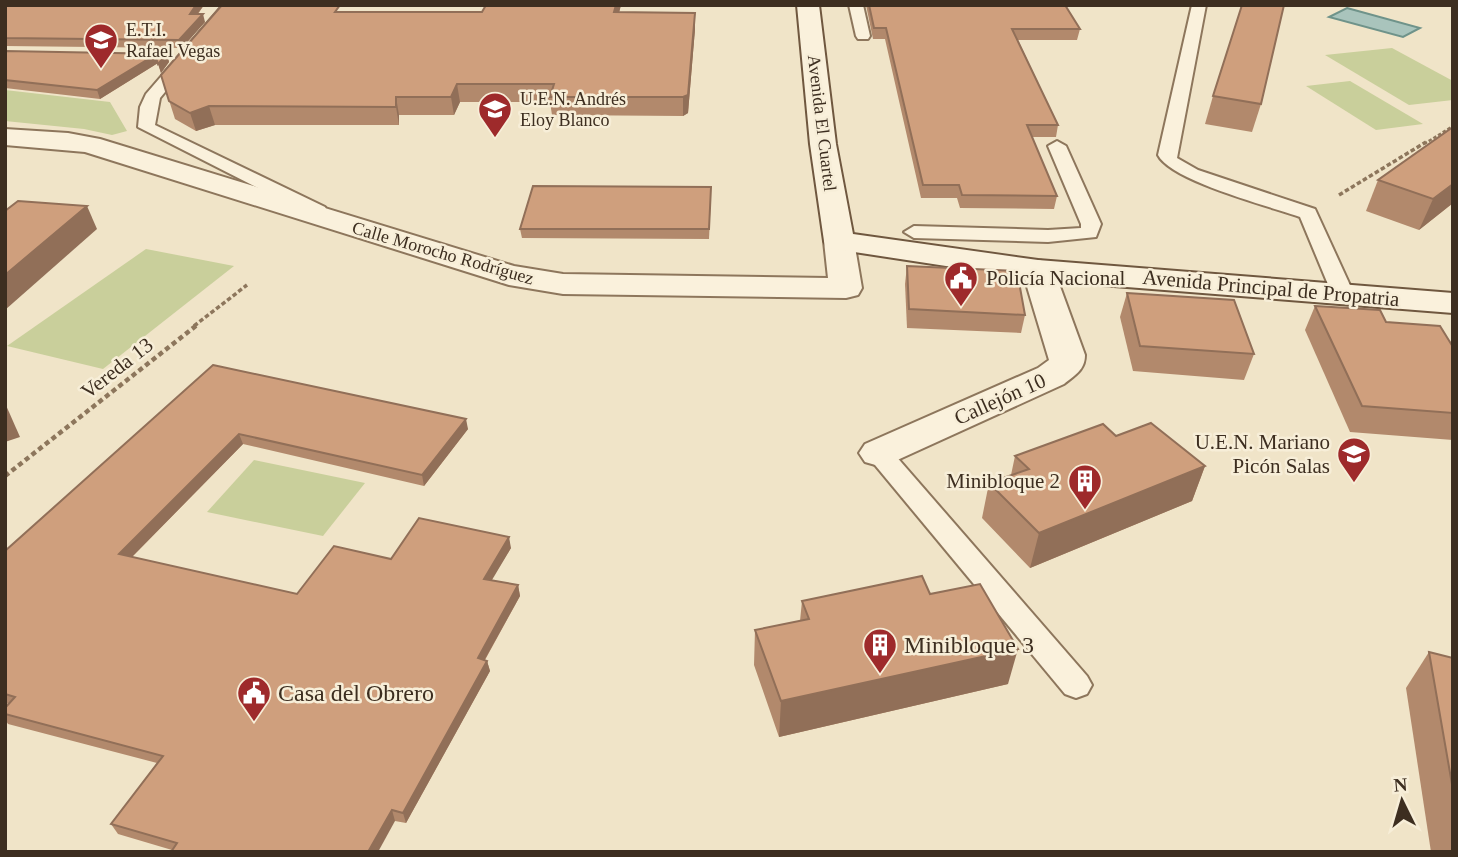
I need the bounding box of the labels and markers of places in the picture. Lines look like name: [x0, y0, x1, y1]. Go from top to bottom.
place label: E.T.I. Rafael Vegas: [126, 20, 220, 61]
school or university icon: E.T.I. Rafael Vegas: [82, 21, 120, 70]
place label: U.E.N. Andrés Eloy Blanco: [520, 89, 626, 130]
school or university icon: U.E.N. Andrés Eloy Blanco: [476, 90, 514, 139]
public building icon: Policía Nacional: [942, 259, 980, 308]
place label: Policía Nacional: [986, 266, 1126, 290]
place label: U.E.N. Mariano Picón Salas: [1195, 430, 1330, 478]
school or university icon: U.E.N. Mariano Picón Salas: [1335, 435, 1373, 484]
building icon: Minibloque 2: [1066, 462, 1104, 511]
place label: Minibloque 2: [946, 469, 1060, 493]
building icon: Minibloque 3: [861, 626, 899, 675]
place label: Minibloque 3: [904, 632, 1034, 658]
public building icon: Casa del Obrero: [235, 674, 273, 723]
place label: Casa del Obrero: [278, 680, 434, 706]

